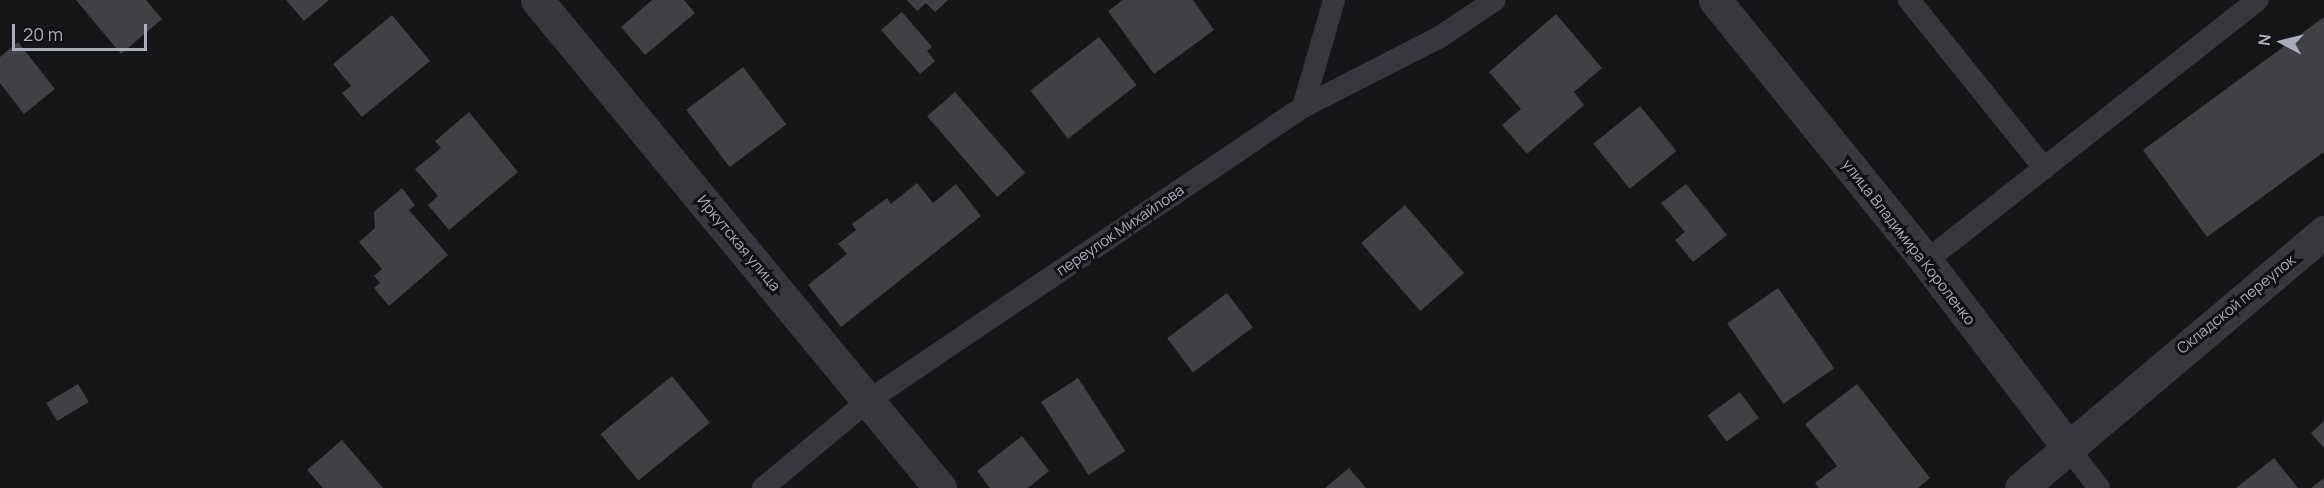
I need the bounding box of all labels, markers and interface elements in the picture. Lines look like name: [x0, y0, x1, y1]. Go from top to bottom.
scale bar: [15, 12, 150, 50]
north arrow: [2252, 12, 2312, 72]
text: 20 m: [23, 22, 63, 46]
text: N: [2253, 33, 2276, 47]
street label: улица Владимира Короленко: [1839, 155, 1979, 329]
street label: переулок Михайлова: [1053, 181, 1187, 279]
street label: Иркутская улица: [694, 191, 784, 295]
street label: Складской переулок: [2173, 251, 2299, 357]

